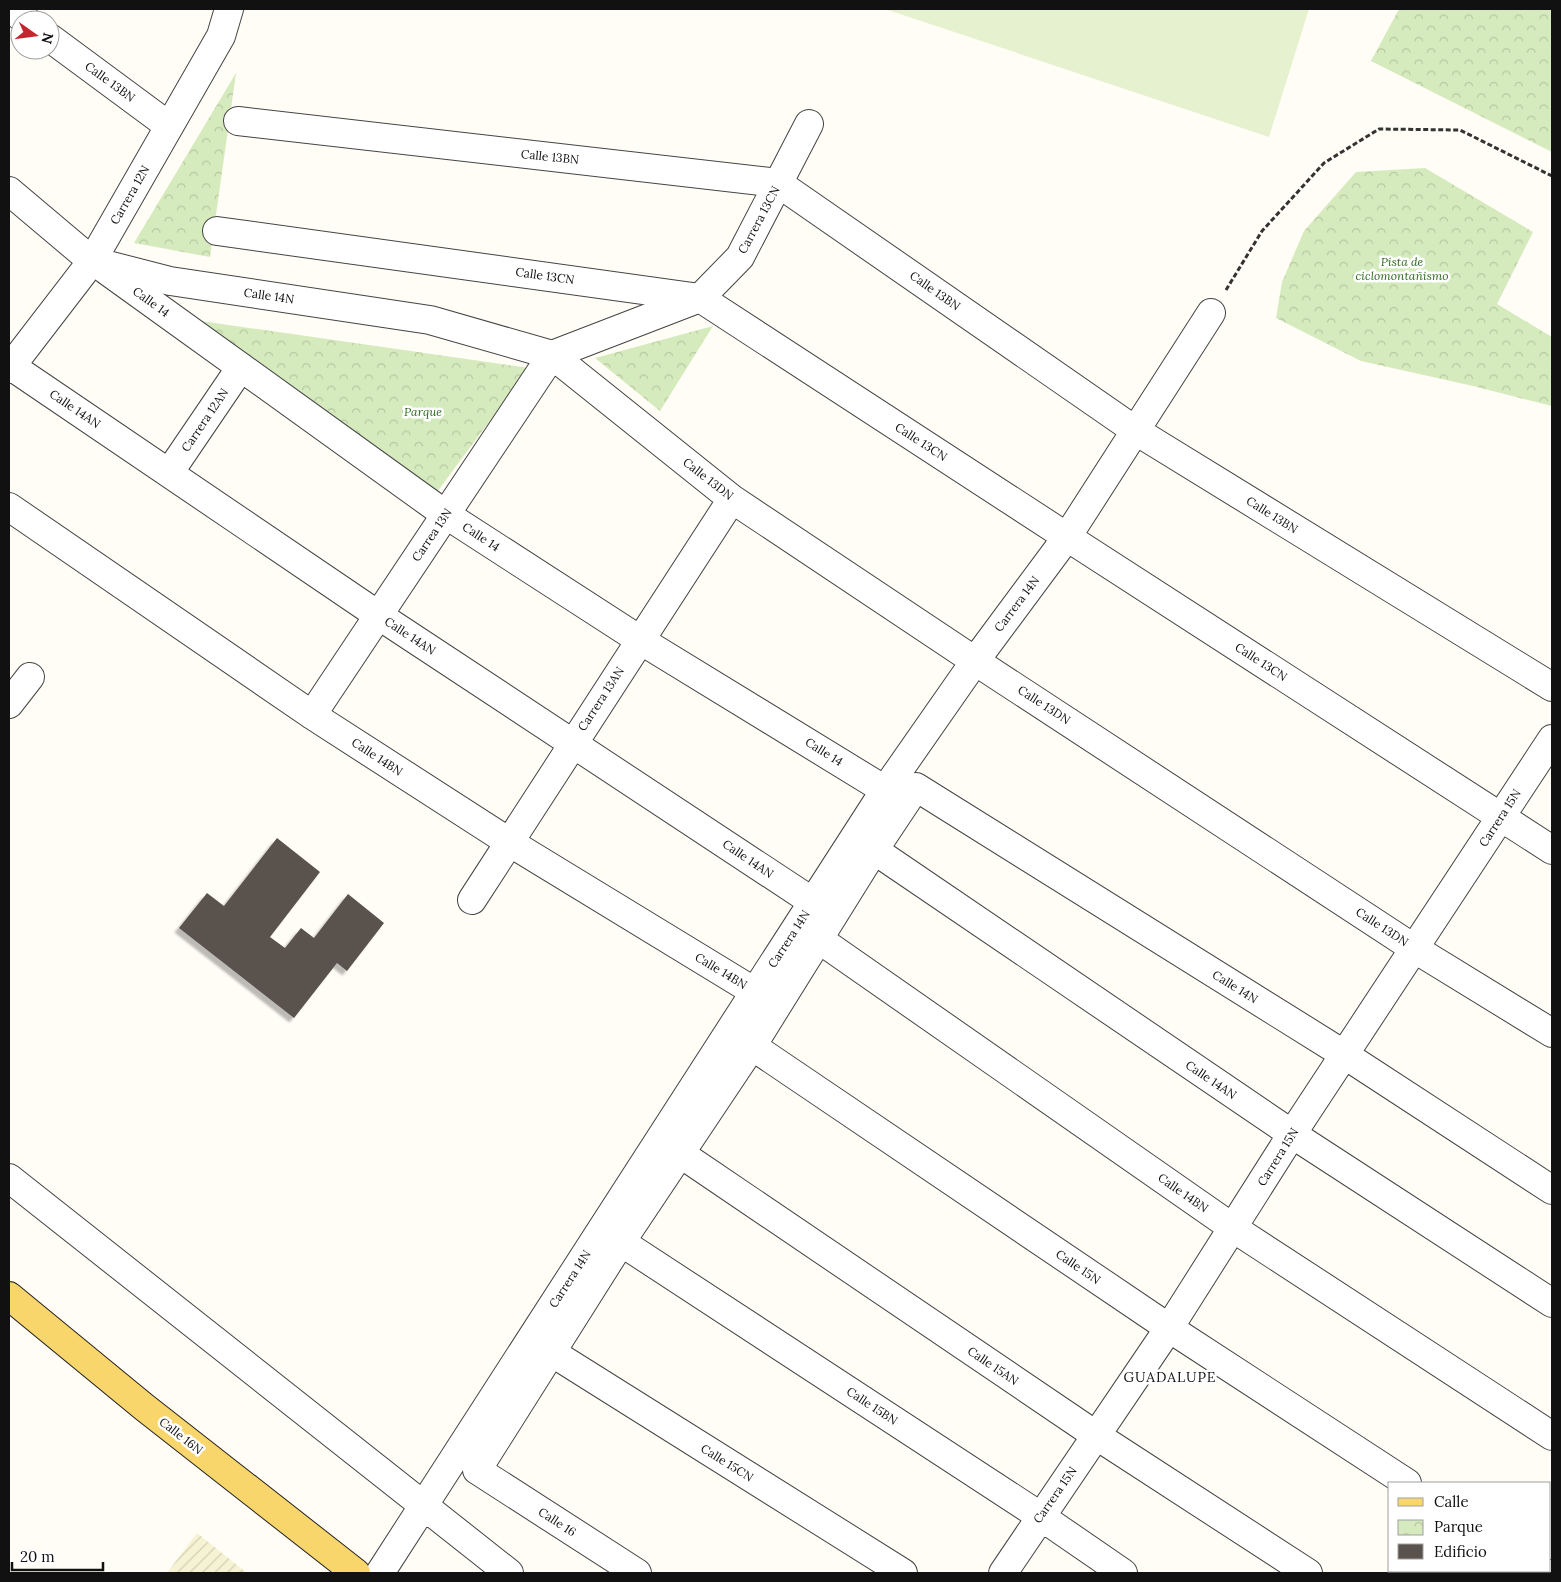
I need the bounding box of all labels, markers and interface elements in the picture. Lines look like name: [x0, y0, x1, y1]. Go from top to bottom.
north arrow: [10, 10, 60, 60]
text: N: [38, 31, 58, 46]
street label: Calle 13BN: [82, 58, 138, 105]
street label: Calle 13BN: [520, 146, 580, 167]
street label: Carrera 12N: [107, 163, 153, 227]
street label: Carrera 13CN: [734, 183, 783, 256]
park label: Pista de ciclomontañismo: [1355, 254, 1449, 283]
street label: Calle 13CN: [515, 264, 576, 287]
street label: Calle 13BN: [907, 268, 963, 313]
street label: Calle 14: [130, 283, 173, 320]
street label: Calle 14N: [243, 285, 295, 306]
street label: Carrera 12AN: [178, 385, 231, 454]
street label: Calle 14AN: [47, 386, 104, 431]
park label: Parque: [404, 404, 442, 419]
street label: Calle 13CN: [892, 419, 950, 464]
street label: Calle 13DN: [680, 454, 736, 503]
street label: Calle 13BN: [1244, 493, 1301, 536]
street label: Carrea 13N: [408, 505, 455, 564]
street label: Calle 14: [460, 519, 503, 554]
street label: Carrera 14N: [991, 573, 1042, 635]
street label: Calle 14AN: [382, 613, 439, 658]
street label: Calle 13CN: [1232, 639, 1290, 684]
street label: Carrera 13AN: [574, 664, 627, 734]
street label: Calle 13DN: [1015, 682, 1073, 727]
street label: Calle 14BN: [349, 734, 406, 779]
street label: Calle 14: [803, 734, 846, 769]
street label: Carrera 15N: [1475, 786, 1524, 849]
street label: Calle 14AN: [720, 836, 777, 881]
street label: Calle 13DN: [1353, 904, 1411, 949]
street label: Carrera 14N: [764, 907, 813, 970]
street label: Calle 14BN: [692, 949, 750, 992]
street label: Calle 14N: [1210, 967, 1261, 1006]
street label: Calle 14AN: [1183, 1057, 1240, 1102]
street label: Carrera 15N: [1254, 1125, 1301, 1189]
street label: Calle 14BN: [1155, 1170, 1211, 1215]
street label: Calle 15N: [1053, 1246, 1104, 1287]
street label: Carrera 14N: [545, 1247, 594, 1310]
street label: Calle 15AN: [965, 1343, 1022, 1388]
district label: GUADALUPE: [1123, 1368, 1217, 1386]
street label: Calle 15BN: [844, 1383, 901, 1428]
street label: Calle 16N: [157, 1414, 206, 1457]
street label: Calle 15CN: [698, 1441, 756, 1485]
street label: Carrera 15N: [1030, 1463, 1080, 1526]
legend: [1388, 1482, 1551, 1572]
text: Calle: [1434, 1492, 1469, 1511]
street label: Calle 16: [536, 1504, 579, 1539]
text: Parque: [1434, 1517, 1483, 1536]
scale bar: [12, 1540, 104, 1572]
text: Edificio: [1434, 1542, 1487, 1561]
text: 20 m: [20, 1547, 55, 1566]

